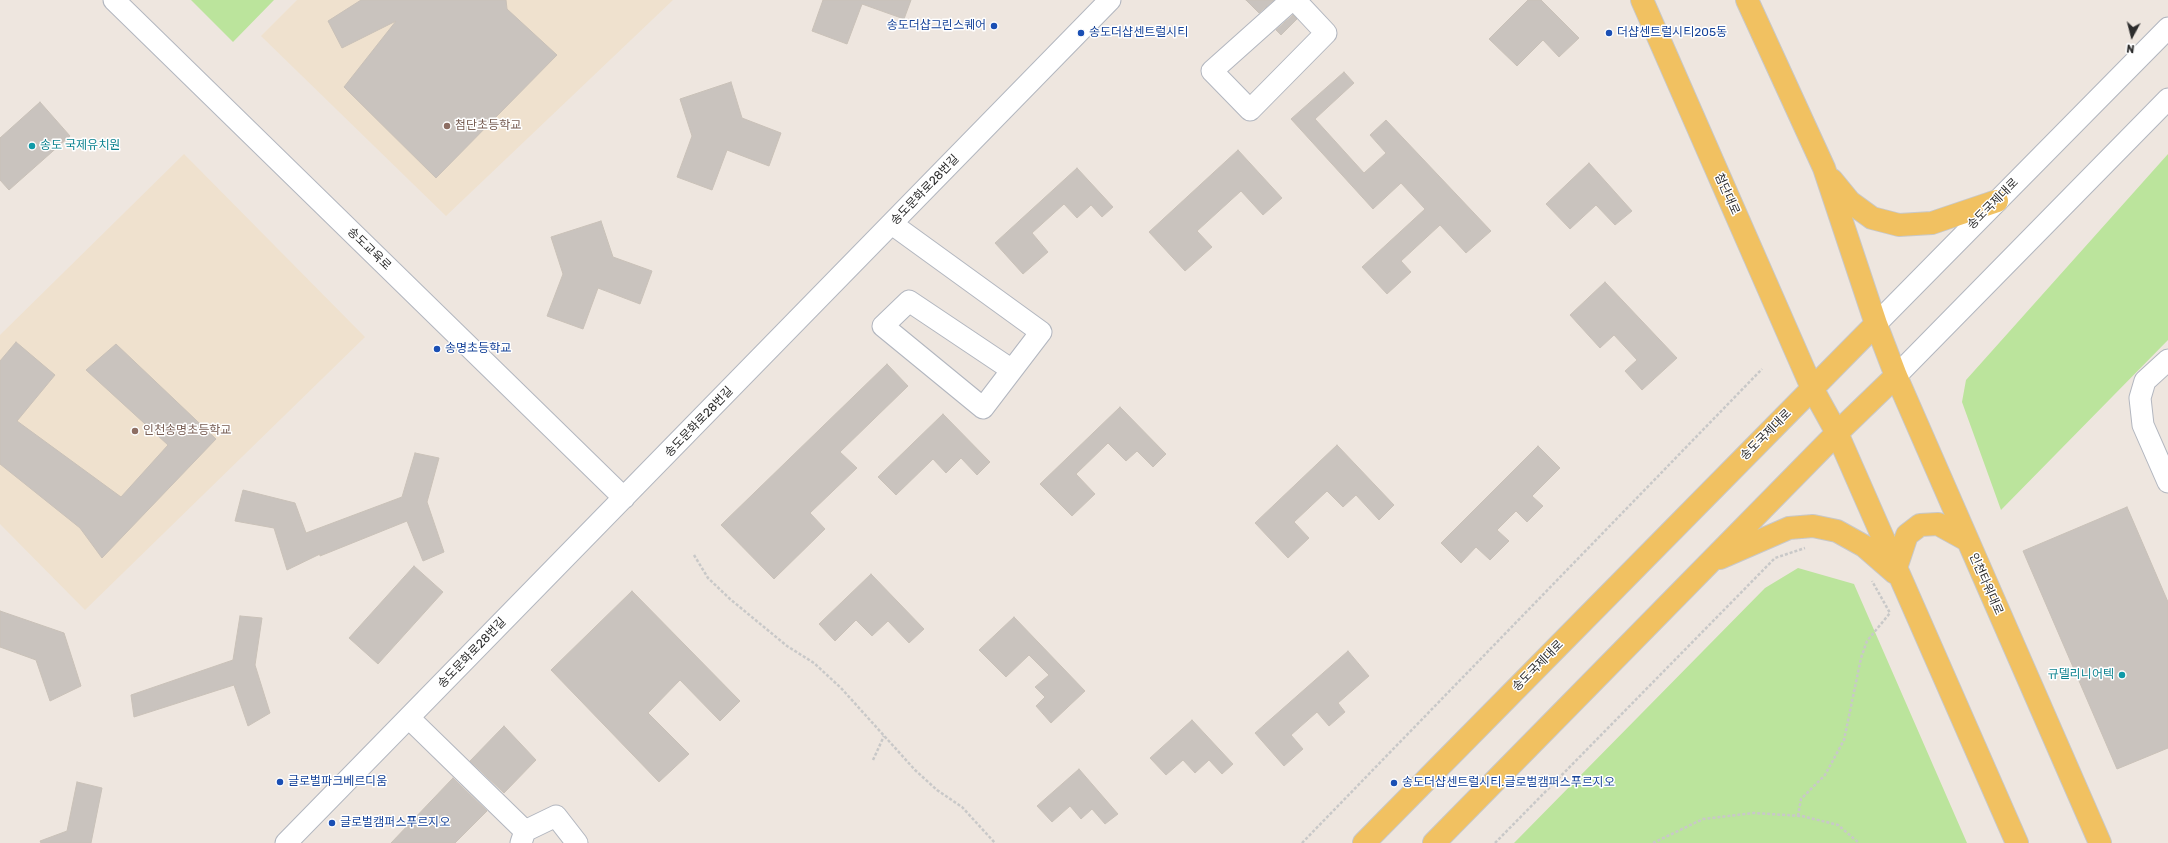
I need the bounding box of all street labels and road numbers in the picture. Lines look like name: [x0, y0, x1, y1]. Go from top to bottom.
street label: 송도문화로28번길: [888, 152, 962, 228]
street label: 첨단대로: [1711, 171, 1743, 217]
street label: 송도국제대로: [1964, 175, 2022, 233]
street label: 송도교육로: [344, 225, 394, 273]
street label: 송도문화로28번길: [662, 384, 736, 460]
street label: 송도국제대로: [1737, 406, 1795, 464]
street label: 인천타워대로: [1966, 551, 2006, 617]
street label: 송도문화로28번길: [435, 615, 509, 691]
street label: 송도국제대로: [1509, 637, 1567, 695]

